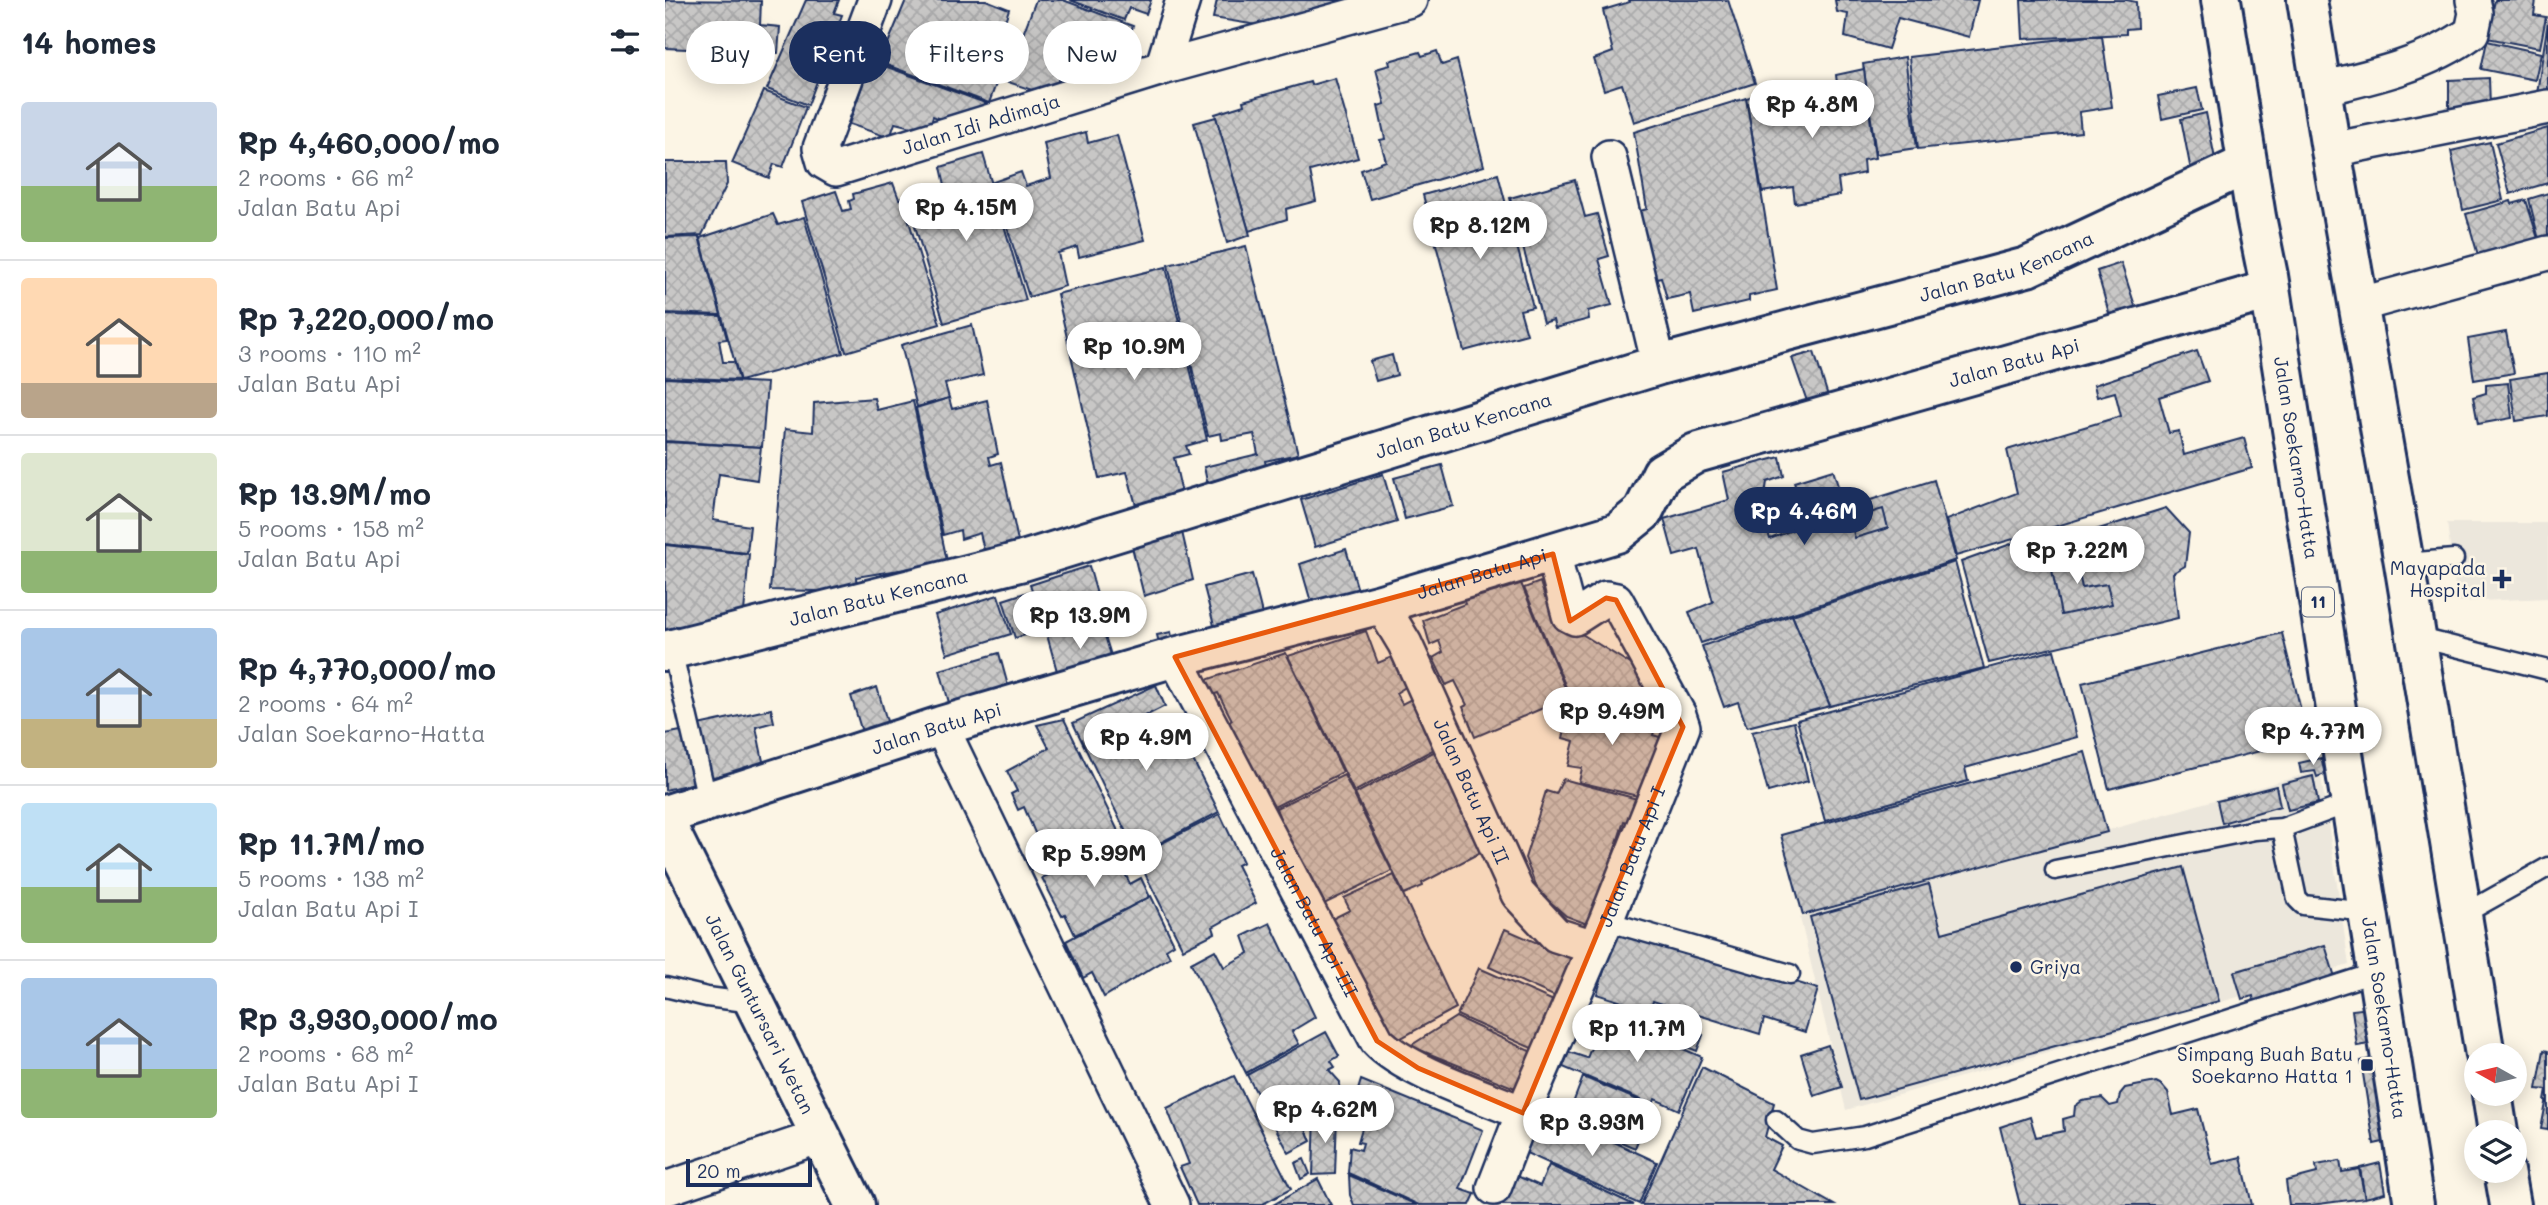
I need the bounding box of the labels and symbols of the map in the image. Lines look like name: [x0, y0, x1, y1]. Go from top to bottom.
pin: Rp 4.8M: [1747, 80, 1877, 140]
street label: Jalan Idi Adimaja: [899, 87, 1063, 160]
pin: Rp 4.15M: [894, 184, 1038, 243]
pin: Rp 8.12M: [1408, 202, 1552, 261]
street label: Jalan Batu Kencana: [1916, 225, 2097, 307]
pin: Rp 10.9M: [1062, 322, 1206, 382]
street label: Jalan Batu Api: [1946, 332, 2082, 393]
street label: Jalan Soekarno-Hatta: [2269, 355, 2325, 561]
street label: Jalan Batu Kencana: [1372, 386, 1555, 464]
pin: Rp 4.46M: [1732, 488, 1876, 547]
pin: Rp 7.22M: [2005, 526, 2149, 586]
street label: Jalan Batu Api: [1414, 542, 1550, 605]
place label: Mayapada Hospital: [2390, 555, 2486, 602]
street label: Jalan Batu Kencana: [786, 562, 970, 631]
marker: Mayapada Hospital: [2492, 569, 2512, 589]
road number: 11: [2302, 588, 2334, 616]
pin: Rp 13.9M: [1008, 592, 1152, 651]
pin: Rp 9.49M: [1540, 688, 1684, 747]
street label: Jalan Batu Api: [868, 696, 1004, 760]
pin: Rp 4.77M: [2241, 708, 2385, 767]
pin: Rp 4.9M: [1081, 714, 1211, 773]
street label: Jalan Batu Api II: [1428, 714, 1516, 868]
street label: Jalan Batu Api I: [1592, 782, 1670, 930]
pin: Rp 5.99M: [1022, 830, 1166, 889]
street label: Jalan Batu Api III: [1265, 842, 1364, 1001]
street label: Jalan Guntursari Wetan: [700, 909, 821, 1118]
street label: Jalan Soekarno-Hatta: [2357, 915, 2413, 1121]
place label: Griya: [2030, 954, 2081, 979]
marker: Griya: [2008, 959, 2024, 975]
pin: Rp 11.7M: [1565, 1004, 1709, 1064]
place label: Simpang Buah Batu Soekarno Hatta 1: [2177, 1041, 2353, 1088]
north arrow: [2464, 1043, 2527, 1106]
marker: Simpang Buah Batu Soekarno Hatta 1: [2359, 1057, 2375, 1073]
pin: Rp 4.62M: [1253, 1086, 1397, 1145]
pin: Rp 3.93M: [1520, 1098, 1664, 1158]
scale bar: [686, 1156, 812, 1188]

